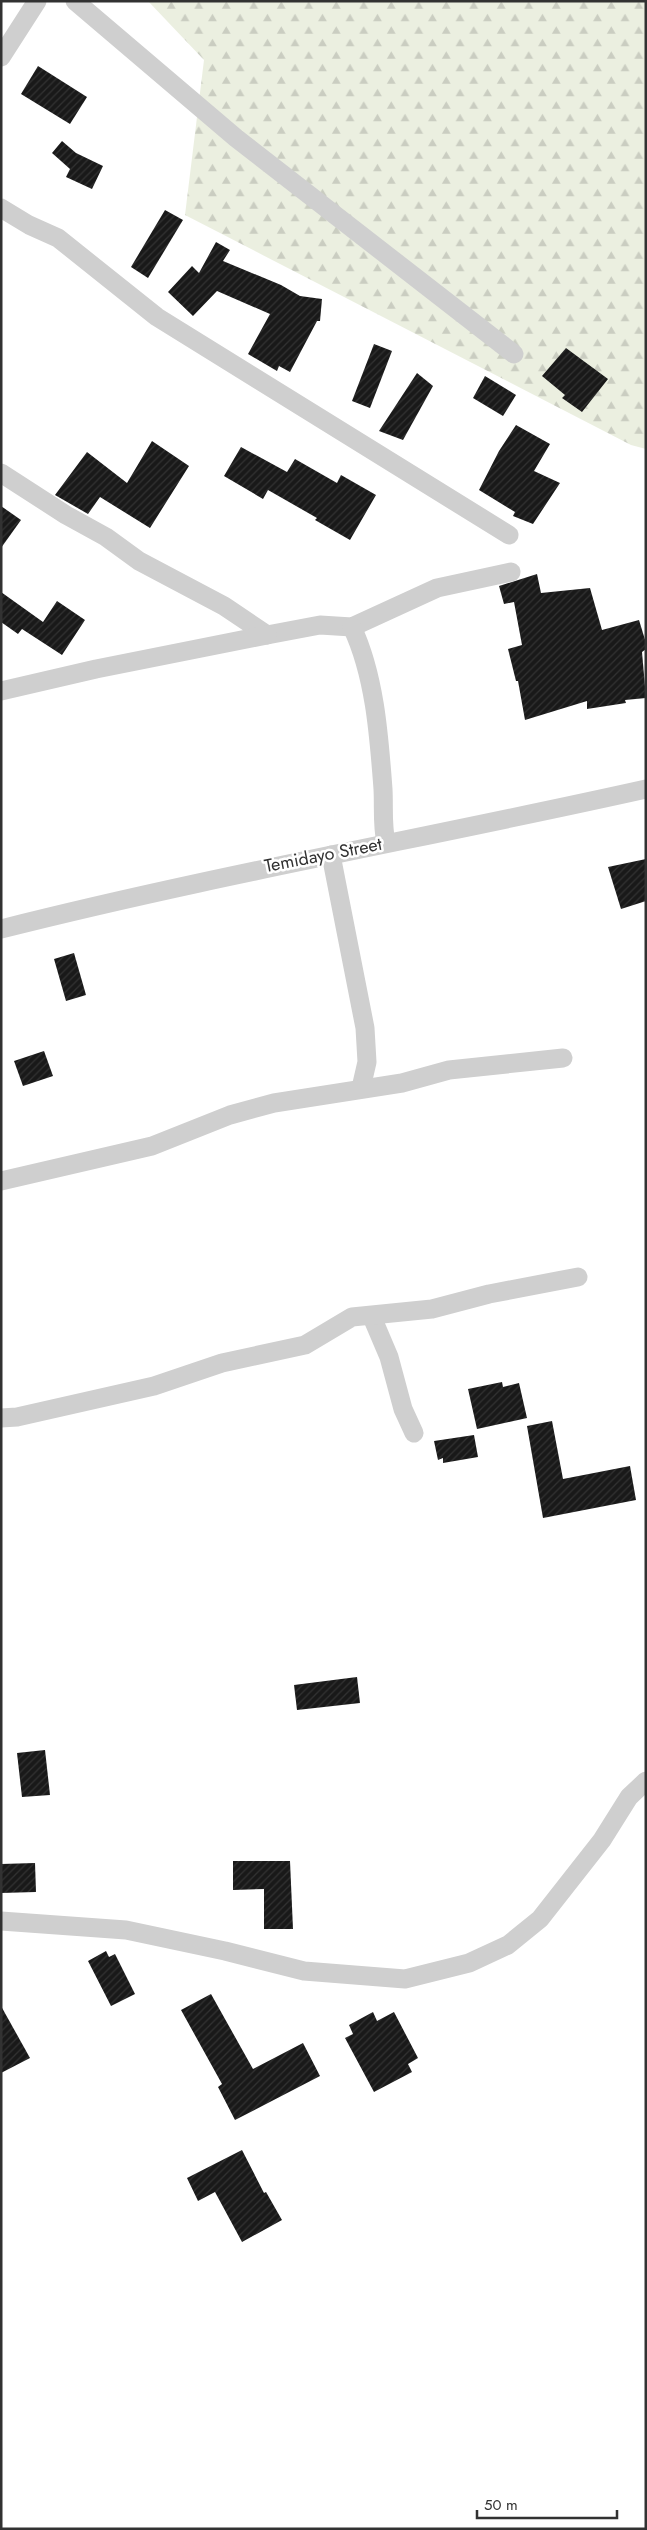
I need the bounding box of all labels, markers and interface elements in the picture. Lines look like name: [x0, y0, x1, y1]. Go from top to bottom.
street label: Temidayo Street: [262, 831, 385, 879]
scale bar: [477, 2488, 617, 2520]
text: 50 m: [484, 2494, 518, 2516]

